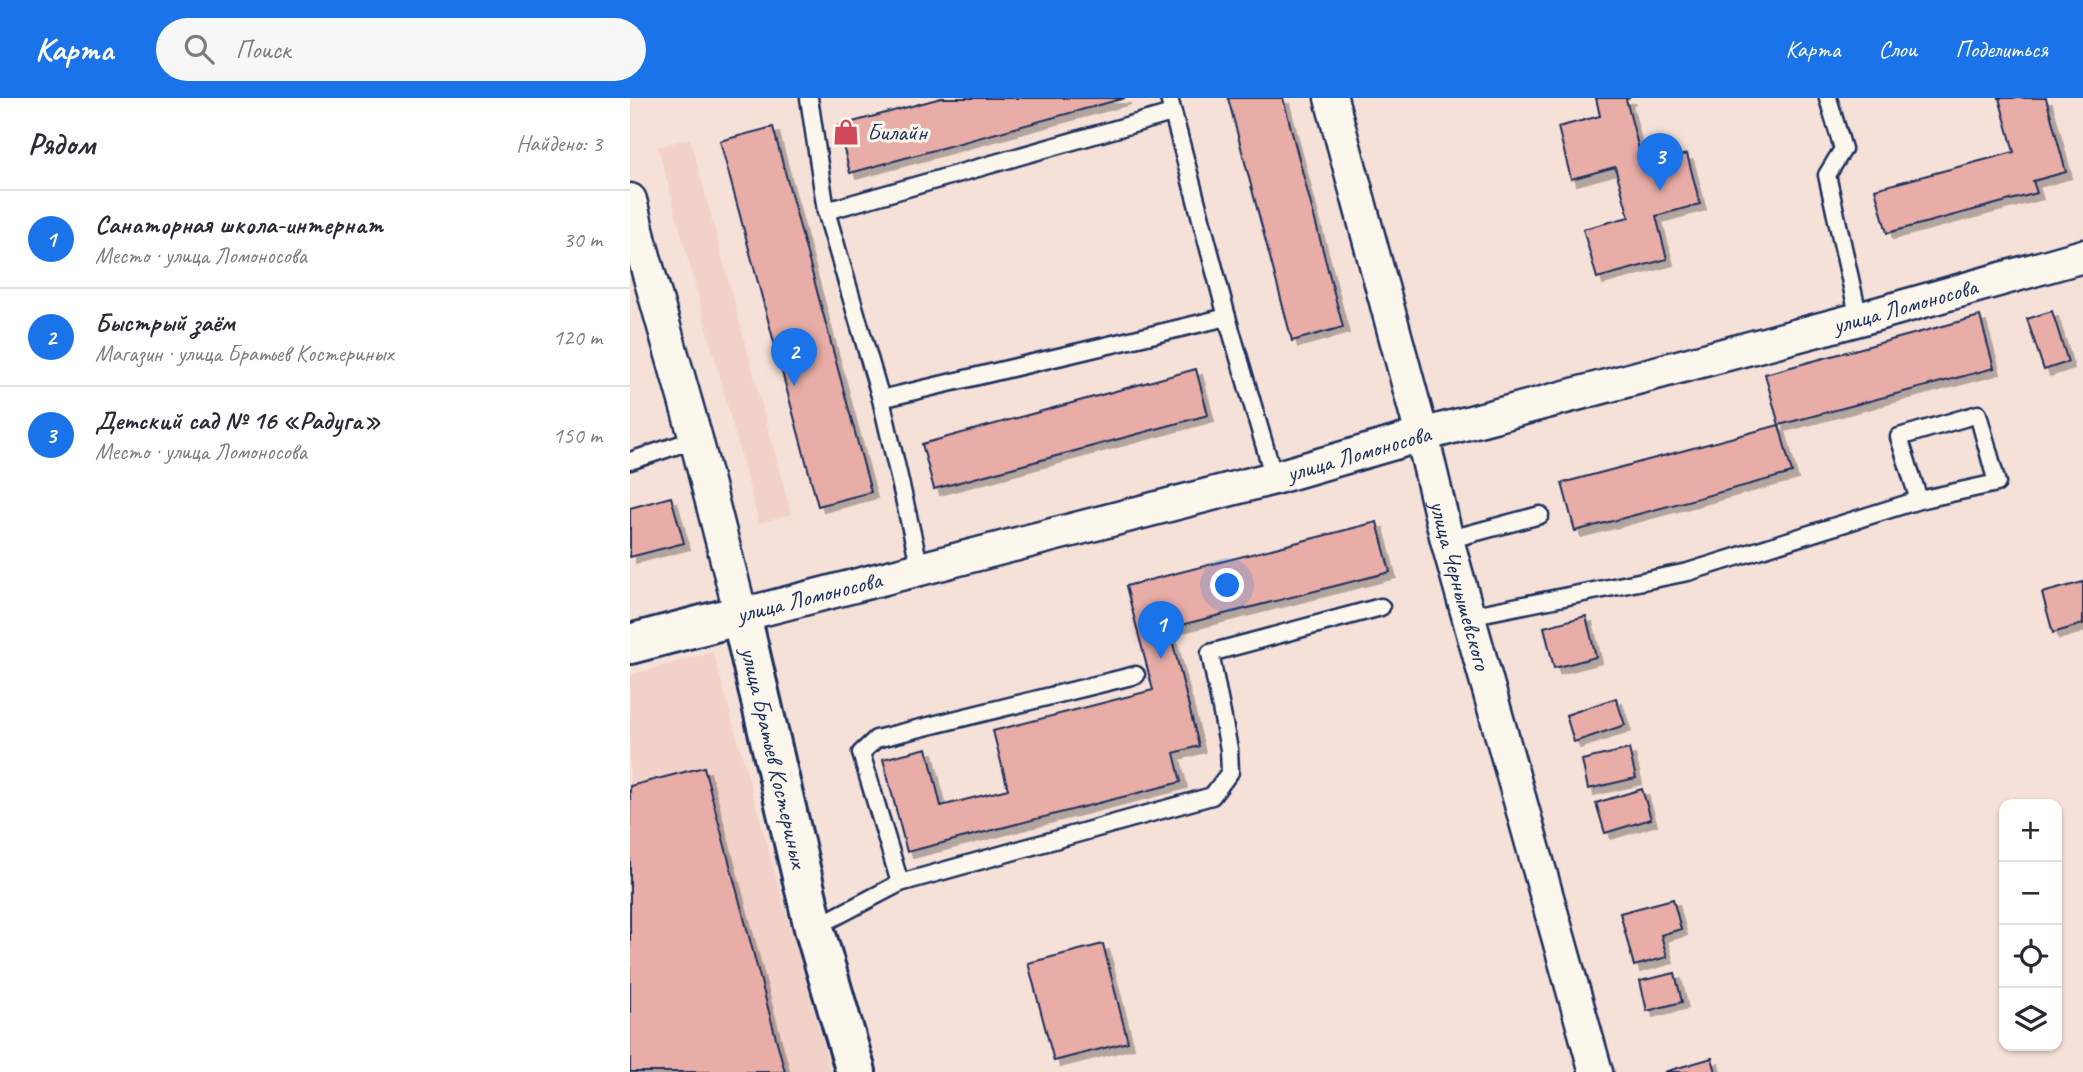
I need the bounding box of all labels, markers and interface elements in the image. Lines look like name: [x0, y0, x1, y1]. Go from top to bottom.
search box: [156, 18, 646, 81]
text: Карта: [35, 28, 114, 70]
icon: search: [180, 30, 218, 68]
text: Поиск: [236, 33, 290, 66]
text: Карта: [1786, 34, 1840, 64]
text: Слои: [1878, 34, 1917, 64]
text: Поделиться: [1955, 34, 2048, 64]
shop icon: Билайн: [831, 117, 861, 147]
place label: Билайн: [867, 117, 929, 147]
text: Рядом: [28, 125, 95, 163]
text: Найдено: 3: [516, 129, 602, 158]
pin: 3: [1637, 133, 1683, 191]
text: Санаторная школа-интернат: [95, 208, 383, 241]
text: 1: [46, 225, 56, 254]
text: 30 m: [563, 225, 602, 254]
text: Место · улица Ломоносова: [95, 241, 307, 270]
street label: улица Ломоносова: [1828, 271, 1982, 341]
text: Быстрый заём: [95, 306, 235, 339]
text: 2: [46, 323, 56, 352]
text: 120 m: [553, 323, 602, 352]
pin: 2: [771, 328, 817, 386]
text: Магазин · улица Братьев Костериных: [95, 339, 393, 368]
text: Детский сад № 16 «Радуга»: [95, 404, 381, 437]
street label: улица Ломоносова: [1281, 418, 1435, 489]
text: 3: [46, 421, 56, 450]
text: 150 m: [553, 421, 602, 450]
text: Место · улица Ломоносова: [95, 437, 307, 466]
street label: улица Чернышевского: [1423, 495, 1498, 675]
street label: улица Ломоносова: [732, 564, 886, 630]
your location: [1210, 568, 1244, 602]
pin: 1: [1138, 601, 1184, 659]
street label: улица Братьев Костериных: [734, 642, 815, 872]
map controls: [1999, 799, 2062, 1051]
button: +: [1999, 799, 2062, 862]
button: −: [1999, 862, 2062, 925]
button: locate: [1999, 925, 2062, 988]
button: layers: [1999, 988, 2062, 1051]

